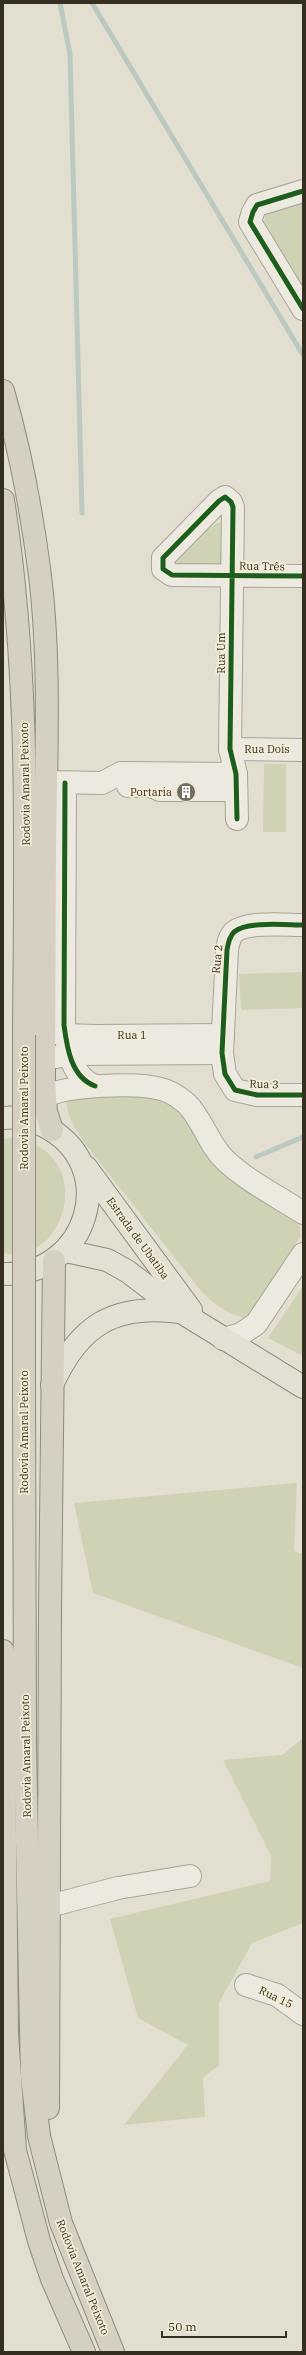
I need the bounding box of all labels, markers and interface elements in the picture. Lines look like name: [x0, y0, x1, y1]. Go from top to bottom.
street label: Rua Três: [239, 559, 285, 573]
street label: Rua Um: [214, 632, 228, 674]
street label: Rodovia Amaral Peixoto: [17, 722, 33, 846]
street label: Rua Dois: [244, 742, 290, 756]
building icon: Portaria: [175, 781, 197, 803]
place label: Portaria: [130, 785, 172, 799]
street label: Rua 2: [209, 944, 225, 974]
street label: Rua 1: [117, 1028, 147, 1042]
street label: Rodovia Amaral Peixoto: [17, 1046, 31, 1170]
street label: Rua 3: [249, 1076, 279, 1092]
street label: Estrada de Ubatiba: [103, 1194, 173, 1282]
street label: Rodovia Amaral Peixoto: [17, 1370, 31, 1494]
street label: Rodovia Amaral Peixoto: [18, 1694, 34, 1818]
street label: Rua 15: [257, 1983, 295, 2011]
street label: Rodovia Amaral Peixoto: [53, 2217, 113, 2337]
scale bar: [162, 2313, 286, 2339]
text: 50 m: [168, 2319, 197, 2334]

